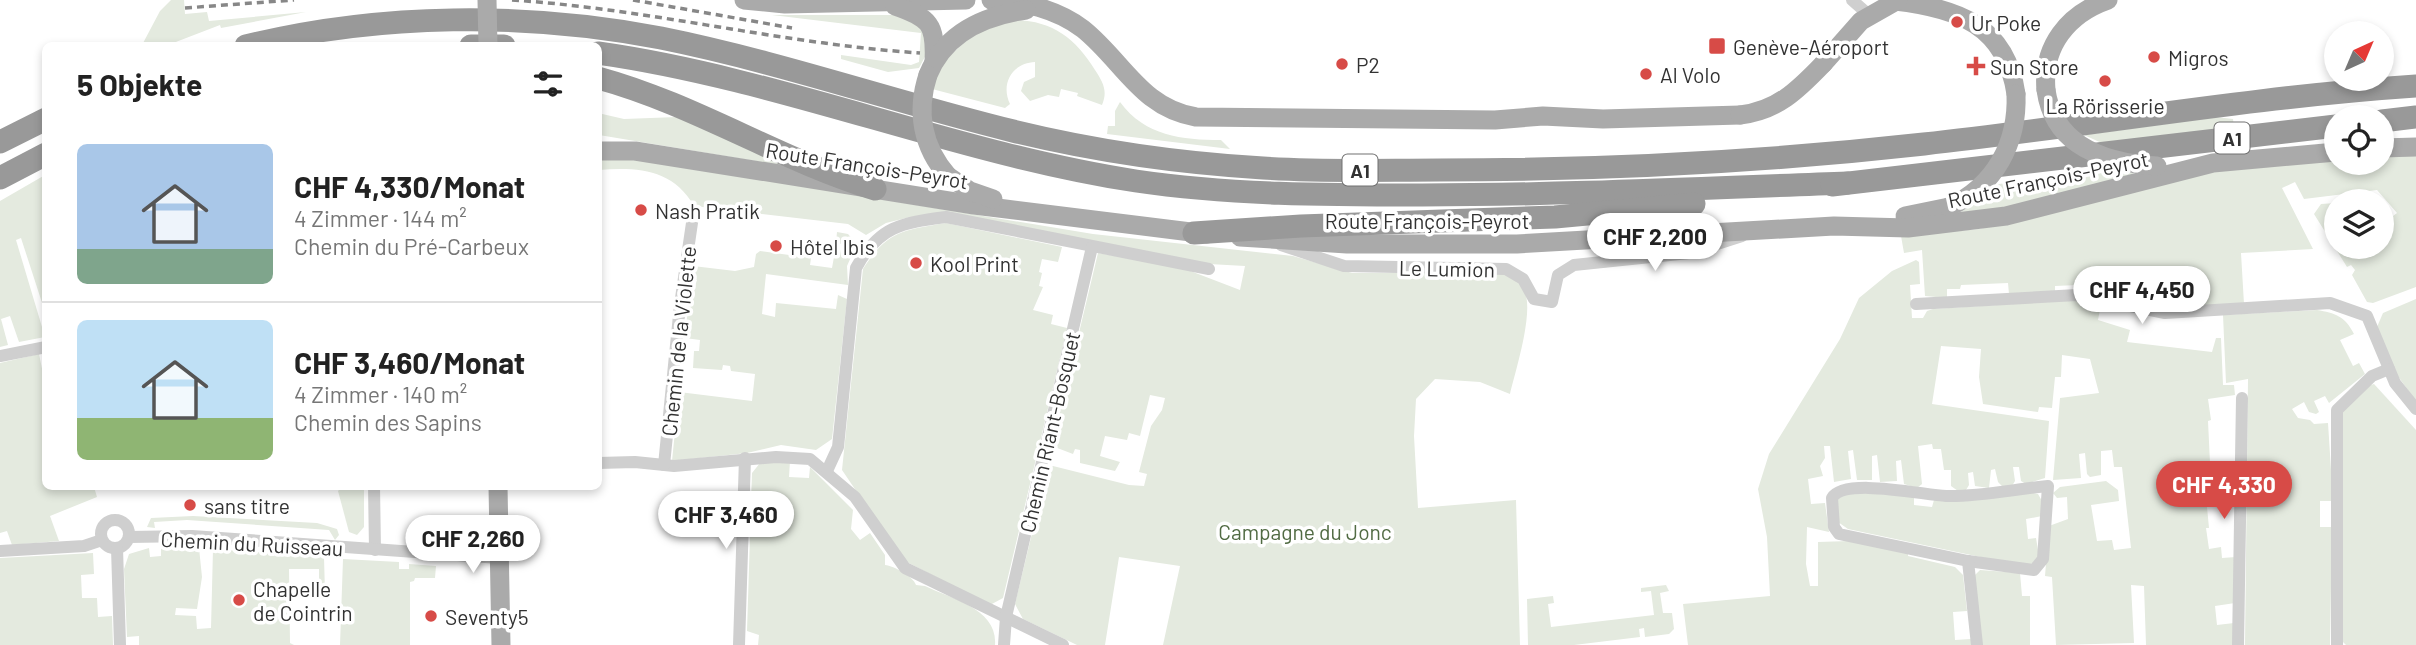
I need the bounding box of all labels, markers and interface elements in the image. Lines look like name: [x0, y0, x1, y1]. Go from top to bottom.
place label: Ur Poke: [1971, 10, 2041, 35]
marker: Ur Poke: [1949, 14, 1965, 30]
north arrow: [2324, 21, 2394, 91]
map controls: [2324, 21, 2394, 259]
place label: Genève-Aéroport: [1733, 34, 1889, 59]
marker: Genève-Aéroport: [1707, 36, 1727, 56]
place label: Migros: [2168, 45, 2229, 70]
marker: Migros: [2146, 49, 2162, 65]
place label: P2: [1356, 52, 1380, 77]
place label: Sun Store: [1990, 54, 2079, 79]
marker: P2: [1334, 56, 1350, 72]
marker: Sun Store: [1968, 58, 1984, 74]
place label: Al Volo: [1660, 62, 1721, 87]
icon: filters: [529, 65, 567, 103]
text: 5 Objekte: [77, 66, 202, 102]
marker: Al Volo: [1638, 66, 1654, 82]
marker: La Rörisserie: [2097, 73, 2113, 89]
place label: La Rörisserie: [2045, 93, 2165, 118]
button: locate: [2324, 105, 2394, 175]
road number: A1: [2214, 122, 2250, 154]
street label: Route François-Peyrot: [764, 137, 970, 193]
street label: Route François-Peyrot: [1945, 146, 2151, 212]
road number: A1: [1342, 154, 1378, 186]
text: CHF 4,330/Monat: [294, 168, 525, 204]
icon: home: [133, 172, 217, 256]
button: layers: [2324, 189, 2394, 259]
place label: Nash Pratik: [655, 198, 760, 223]
marker: Nash Pratik: [633, 202, 649, 218]
text: 4 Zimmer · 144 m²: [294, 204, 467, 232]
street label: Route François-Peyrot: [1325, 208, 1529, 233]
pin: CHF 2,200: [1575, 214, 1735, 273]
text: CHF 2,200: [1603, 222, 1707, 250]
text: Chemin du Pré-Carbeux: [294, 232, 529, 260]
place label: Hôtel Ibis: [790, 234, 875, 259]
marker: Hôtel Ibis: [768, 238, 784, 254]
street label: Chemin de la Violette: [656, 245, 700, 437]
place label: Kool Print: [930, 251, 1019, 276]
marker: Kool Print: [908, 255, 924, 271]
street label: Le Lumion: [1399, 255, 1495, 281]
pin: CHF 4,450: [2062, 266, 2222, 326]
text: CHF 4,450: [2089, 275, 2195, 303]
street label: Chemin Riant-Bosquet: [1014, 329, 1084, 535]
text: CHF 3,460/Monat: [294, 344, 525, 380]
icon: home: [133, 348, 217, 432]
text: 4 Zimmer · 140 m²: [294, 380, 467, 408]
text: Chemin des Sapins: [294, 408, 482, 436]
pin: CHF 4,330: [2144, 462, 2304, 521]
text: CHF 4,330: [2172, 470, 2276, 498]
pin: CHF 3,460: [646, 491, 806, 551]
place label: sans titre: [204, 493, 290, 518]
marker: sans titre: [182, 497, 198, 513]
text: CHF 3,460: [674, 500, 778, 528]
pin: CHF 2,260: [393, 516, 553, 575]
park label: Campagne du Jonc: [1218, 519, 1392, 544]
text: CHF 2,260: [421, 524, 525, 552]
street label: Chemin du Ruisseau: [160, 526, 344, 560]
place label: Chapelle de Cointrin: [253, 576, 353, 625]
marker: Chapelle de Cointrin: [231, 592, 247, 608]
place label: Seventy5: [445, 604, 528, 629]
marker: Seventy5: [423, 608, 439, 624]

